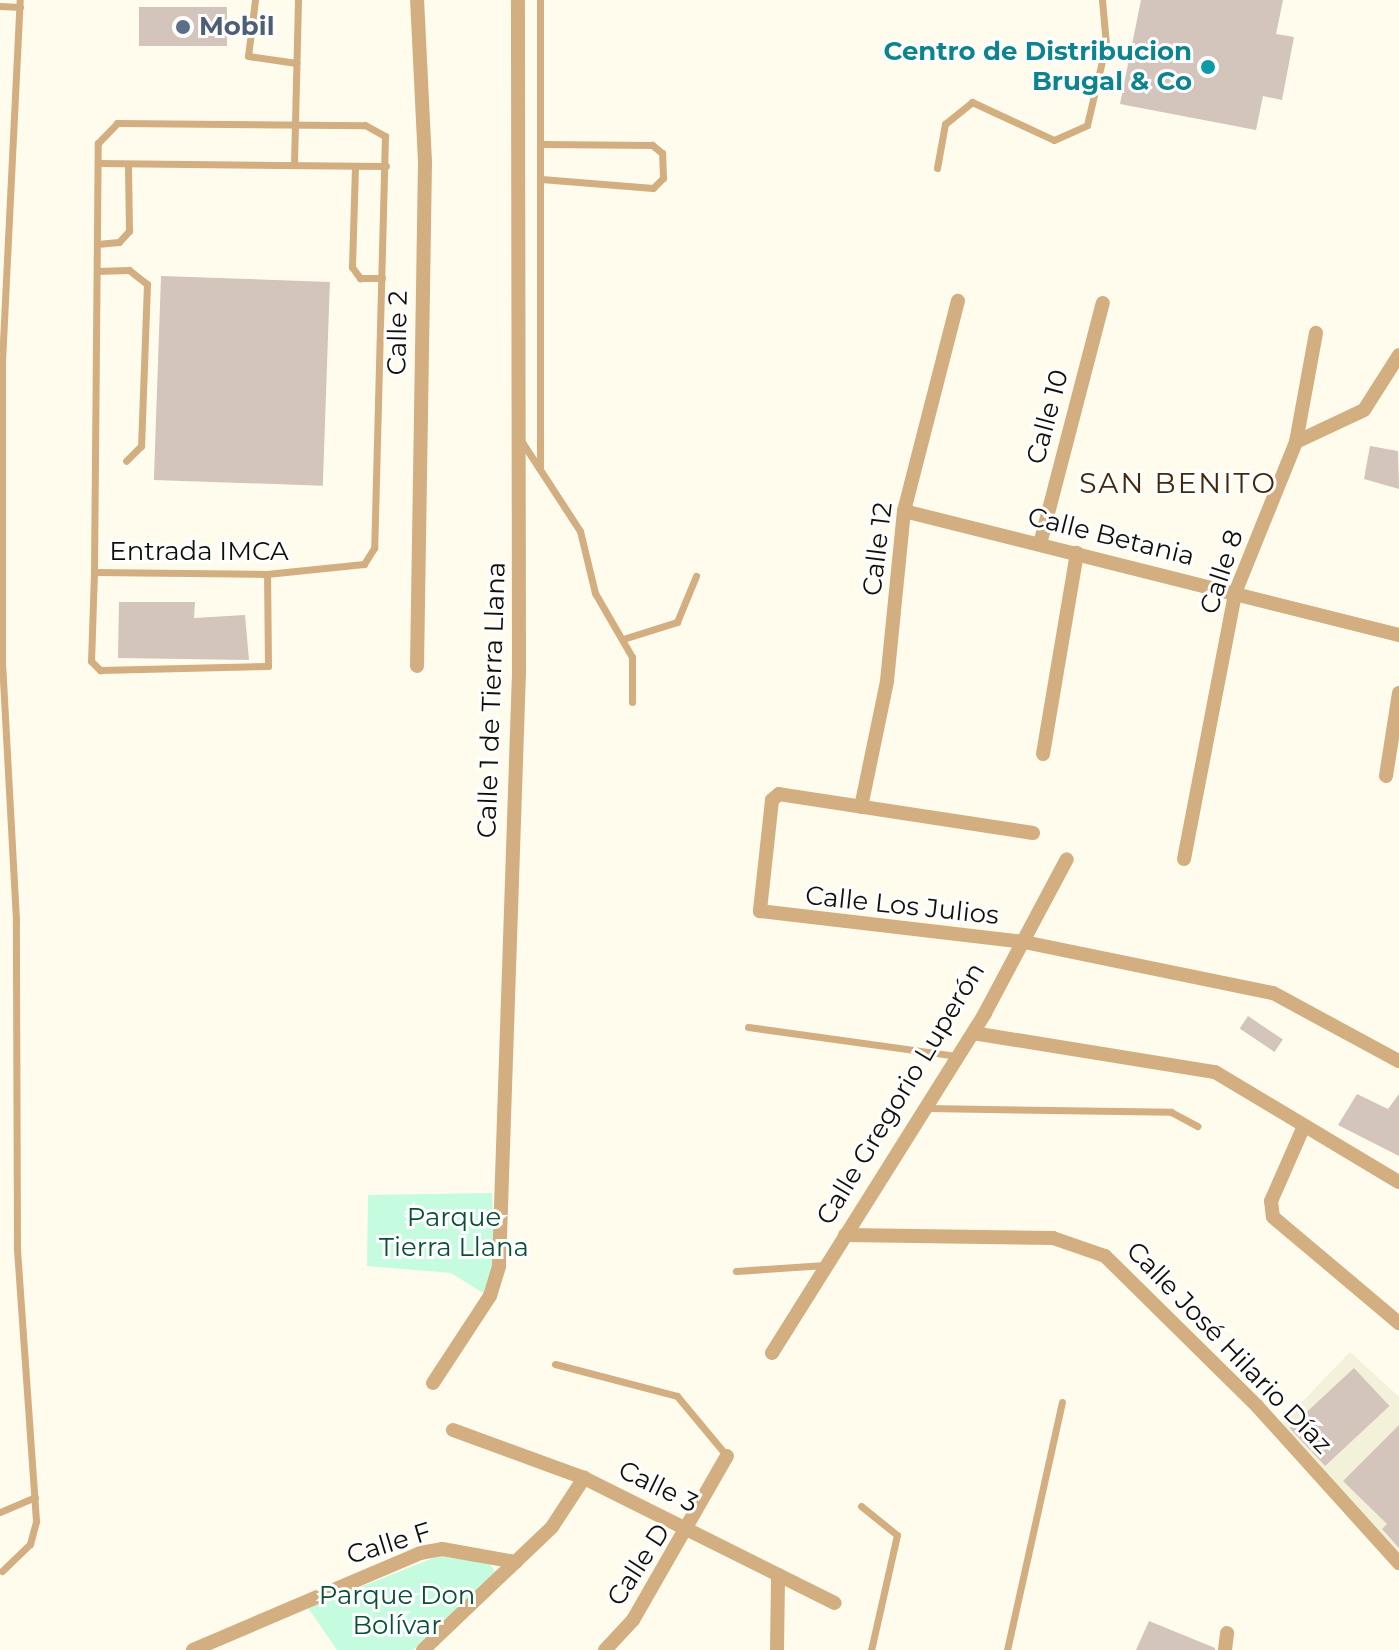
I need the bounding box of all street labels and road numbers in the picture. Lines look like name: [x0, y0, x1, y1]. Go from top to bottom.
street label: Calle 2: [382, 290, 414, 376]
street label: Calle 10: [1020, 366, 1076, 468]
street label: Calle 12: [857, 500, 899, 598]
street label: Calle Betania: [1024, 501, 1198, 573]
street label: Calle 8: [1194, 526, 1250, 618]
street label: Entrada IMCA: [109, 536, 289, 568]
street label: Calle 1 de Tierra Llana: [472, 561, 512, 839]
street label: Calle Los Julios: [804, 880, 1000, 932]
street label: Calle Gregorio Luperón: [810, 957, 992, 1231]
street label: Calle José Hilario Díaz: [1120, 1236, 1338, 1460]
street label: Calle 3: [613, 1454, 703, 1520]
street label: Calle F: [343, 1516, 435, 1572]
street label: Calle D: [601, 1518, 677, 1612]

